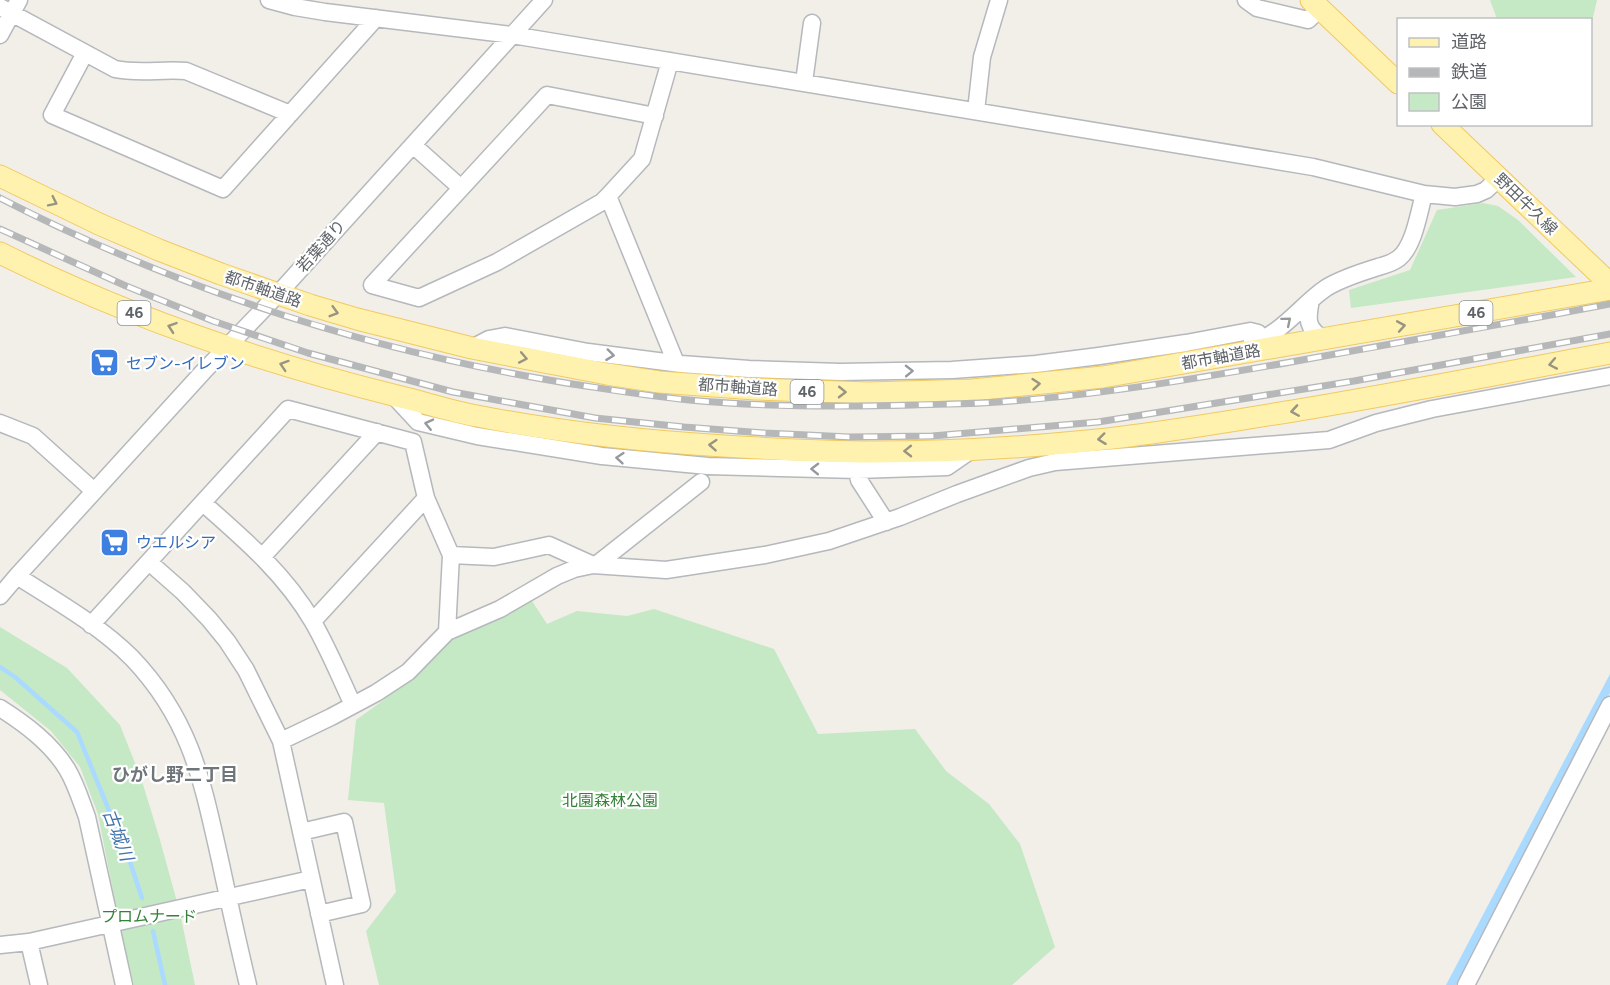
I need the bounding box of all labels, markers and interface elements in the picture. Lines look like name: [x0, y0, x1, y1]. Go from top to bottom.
legend: [1397, 18, 1592, 126]
text: 道路: [1451, 31, 1487, 53]
text: 鉄道: [1451, 61, 1487, 83]
text: 公園: [1451, 91, 1487, 113]
street label: 野田牛久線: [1491, 169, 1561, 239]
one-way arrow: [46, 194, 57, 206]
street label: 若葉通り: [293, 216, 349, 276]
street label: 都市軸道路: [222, 267, 304, 311]
road number: 46: [118, 301, 150, 325]
road number: 46: [1460, 301, 1492, 325]
one-way arrow: [328, 305, 339, 317]
one-way arrow: [1280, 317, 1291, 328]
one-way arrow: [1395, 320, 1405, 333]
one-way arrow: [167, 321, 178, 334]
street label: 都市軸道路: [1180, 341, 1262, 373]
supermarket icon: セブン-イレブン: [89, 347, 121, 379]
one-way arrow: [605, 348, 614, 360]
one-way arrow: [518, 351, 528, 364]
place label: セブン-イレブン: [126, 354, 245, 373]
one-way arrow: [1548, 357, 1558, 370]
one-way arrow: [279, 360, 290, 372]
one-way arrow: [904, 365, 913, 377]
street label: 都市軸道路: [697, 375, 779, 399]
one-way arrow: [1032, 378, 1041, 391]
road number: 46: [790, 380, 824, 404]
one-way arrow: [837, 386, 846, 398]
one-way arrow: [1291, 404, 1301, 417]
one-way arrow: [424, 419, 434, 432]
one-way arrow: [1098, 432, 1107, 445]
one-way arrow: [708, 439, 717, 452]
one-way arrow: [903, 445, 912, 457]
one-way arrow: [616, 452, 625, 465]
one-way arrow: [811, 462, 820, 475]
supermarket icon: ウエルシア: [99, 526, 131, 558]
place label: ウエルシア: [136, 533, 216, 552]
district label: ひがし野二丁目: [112, 764, 238, 786]
park label: 北園森林公園: [562, 791, 658, 810]
water label: 古城川: [98, 806, 139, 866]
park label: プロムナード: [101, 907, 197, 926]

